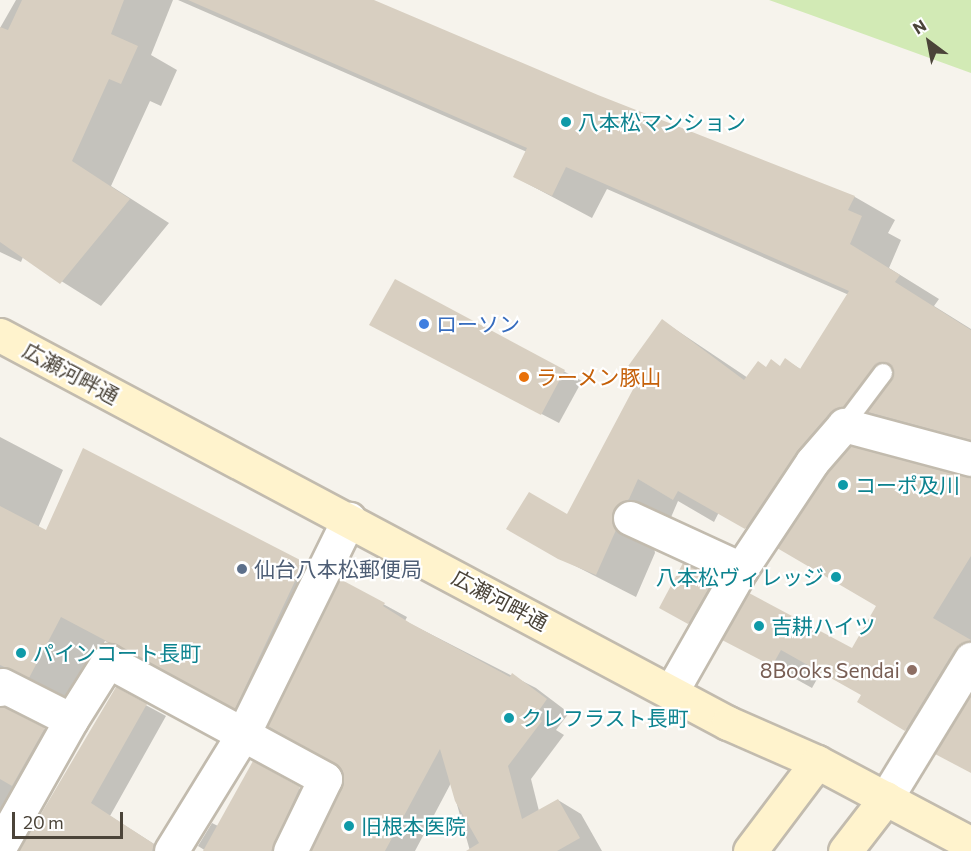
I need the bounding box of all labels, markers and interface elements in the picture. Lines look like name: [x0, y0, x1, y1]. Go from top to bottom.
north arrow: [899, 12, 959, 72]
text: N: [909, 15, 929, 38]
place label: 八本松マンション: [578, 109, 746, 135]
marker: 八本松マンション: [559, 115, 573, 129]
place label: ローソン: [436, 311, 520, 337]
marker: ローソン: [417, 317, 431, 331]
street label: 広瀬河畔通: [19, 337, 123, 409]
place label: ラーメン豚山: [536, 364, 662, 390]
marker: ラーメン豚山: [517, 370, 531, 384]
place label: コーポ及川: [855, 472, 960, 498]
marker: コーポ及川: [836, 478, 850, 492]
place label: 仙台八本松郵便局: [254, 556, 422, 582]
marker: 仙台八本松郵便局: [235, 562, 249, 576]
street label: 広瀬河畔通: [448, 564, 552, 636]
place label: 八本松ヴィレッジ: [656, 564, 824, 590]
marker: 八本松ヴィレッジ: [829, 570, 843, 584]
place label: 吉耕ハイツ: [771, 613, 876, 639]
marker: 吉耕ハイツ: [752, 619, 766, 633]
place label: パインコート長町: [33, 640, 201, 666]
marker: パインコート長町: [14, 646, 28, 660]
place label: 8Books Sendai: [760, 657, 900, 683]
marker: 8Books Sendai: [905, 663, 919, 677]
place label: クレフラスト長町: [521, 705, 689, 731]
marker: クレフラスト長町: [502, 711, 516, 725]
scale bar: [15, 800, 126, 838]
text: 20 m: [23, 811, 64, 833]
place label: 旧根本医院: [361, 813, 466, 839]
marker: 旧根本医院: [342, 819, 356, 833]

